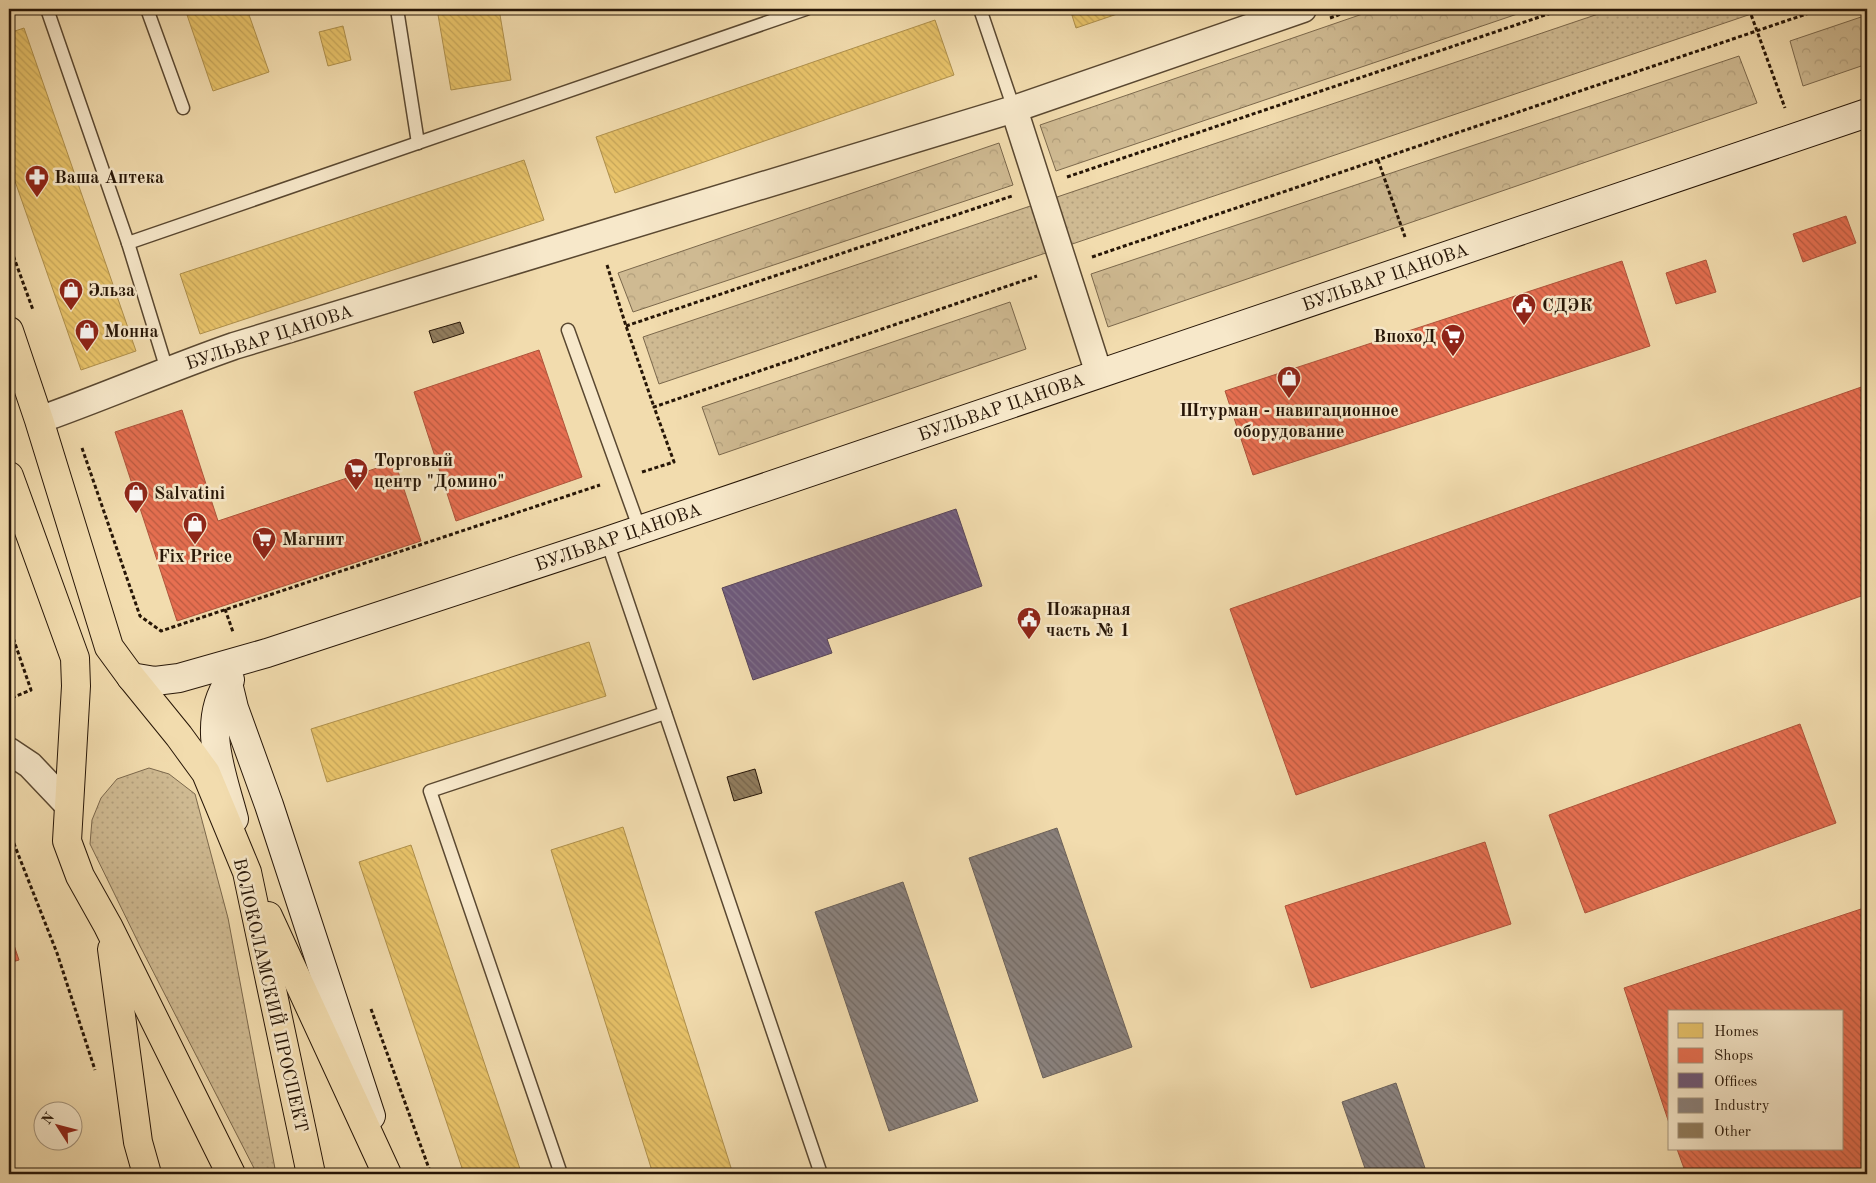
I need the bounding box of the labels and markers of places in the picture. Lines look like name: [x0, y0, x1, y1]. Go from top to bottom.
pharmacy icon: Ваша Аптека: [24, 164, 50, 198]
place label: Ваша Аптека: [54, 169, 164, 187]
shop icon: Эльза: [58, 277, 84, 311]
place label: Эльза: [88, 282, 135, 300]
public building icon: СДЭК: [1511, 292, 1537, 326]
place label: СДЭК: [1542, 297, 1592, 315]
shop icon: Монна: [74, 318, 100, 352]
place label: Монна: [104, 323, 159, 341]
supermarket icon: ВпохоД: [1440, 323, 1466, 357]
place label: ВпохоД: [1373, 328, 1436, 346]
shop icon: Штурман - навигационное оборудование: [1276, 365, 1302, 399]
place label: Штурман - навигационное оборудование: [1179, 402, 1399, 441]
place label: Торговый центр "Домино": [374, 452, 504, 491]
supermarket icon: Торговый центр "Домино": [343, 457, 369, 491]
shop icon: Salvatini: [123, 480, 149, 514]
place label: Salvatini: [154, 485, 225, 503]
shop icon: Fix Price: [182, 511, 208, 545]
supermarket icon: Магнит: [251, 526, 277, 560]
place label: Магнит: [282, 531, 345, 549]
place label: Fix Price: [158, 548, 232, 566]
place label: Пожарная часть № 1: [1046, 601, 1131, 640]
public building icon: Пожарная часть № 1: [1016, 606, 1042, 640]

